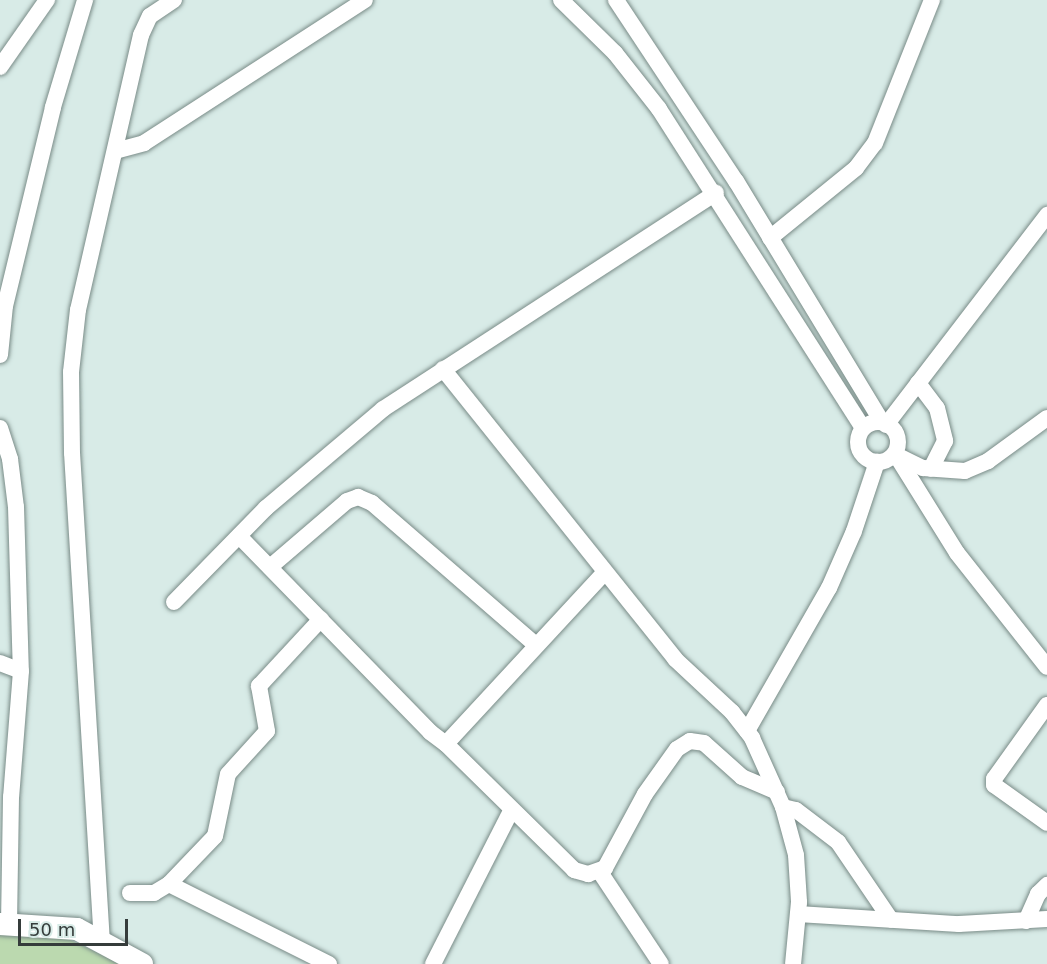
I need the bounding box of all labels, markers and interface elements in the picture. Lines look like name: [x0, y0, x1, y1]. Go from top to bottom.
scale bar: [21, 907, 130, 945]
text: 50 m: [29, 919, 75, 940]

